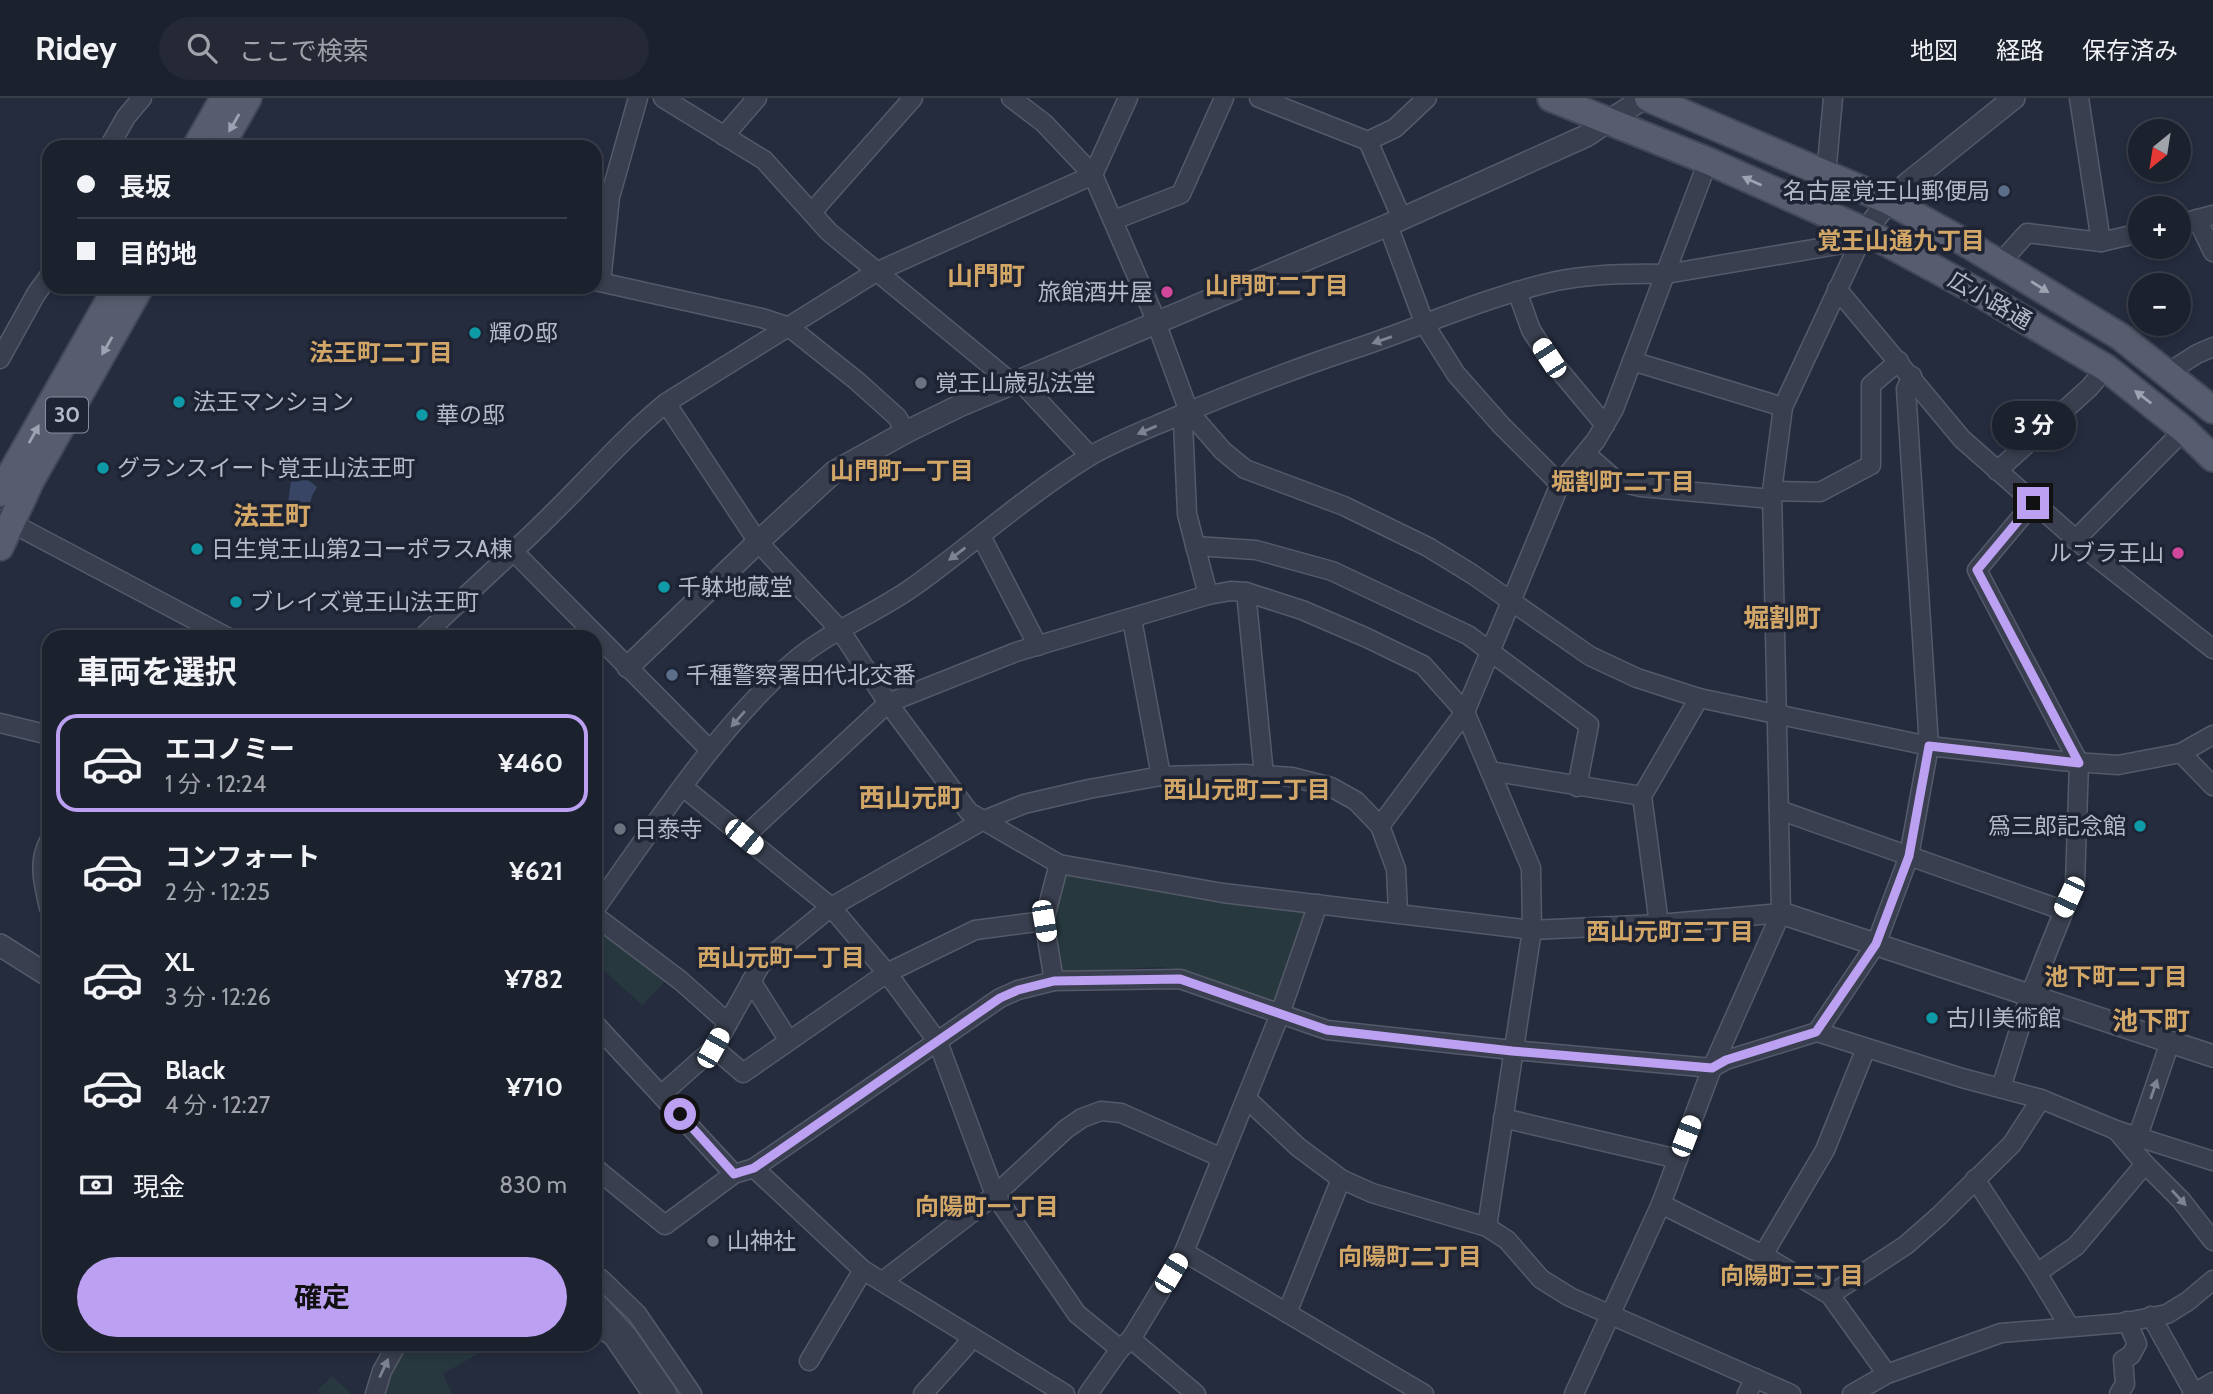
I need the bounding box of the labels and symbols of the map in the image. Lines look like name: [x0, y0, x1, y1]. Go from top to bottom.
one-way arrow: [228, 113, 240, 132]
north arrow: [2128, 119, 2191, 182]
one-way arrow: [1741, 175, 1762, 186]
place label: 名古屋覚王山郵便局: [1783, 177, 1990, 205]
marker: 名古屋覚王山郵便局: [1996, 183, 2012, 199]
district label: 覚王山通九丁目: [1817, 226, 1985, 255]
district label: 山門町: [947, 260, 1025, 292]
street label: 広小路通: [1943, 265, 2037, 335]
district label: 山門町二丁目: [1205, 271, 1349, 300]
place label: 旅館酒井屋: [1038, 278, 1153, 306]
one-way arrow: [2031, 280, 2050, 293]
marker: 旅館酒井屋: [1159, 284, 1175, 300]
place label: 輝の邸: [489, 319, 558, 347]
marker: 輝の邸: [467, 325, 483, 341]
one-way arrow: [1371, 335, 1392, 345]
car: [1529, 335, 1570, 381]
one-way arrow: [101, 337, 113, 356]
district label: 法王町二丁目: [309, 338, 453, 367]
place label: 覚王山歳弘法堂: [935, 369, 1096, 397]
marker: 覚王山歳弘法堂: [913, 375, 929, 391]
place label: 法王マンション: [193, 388, 354, 416]
one-way arrow: [2134, 390, 2151, 405]
marker: 法王マンション: [171, 394, 187, 410]
road number: 30: [46, 398, 88, 432]
place label: 華の邸: [436, 401, 505, 429]
callout: 3 分: [1991, 402, 2075, 450]
marker: 華の邸: [414, 407, 430, 423]
one-way arrow: [28, 424, 40, 444]
one-way arrow: [1136, 424, 1157, 435]
place label: グランスイート覚王山法王町: [117, 454, 416, 482]
district label: 山門町一丁目: [830, 456, 974, 485]
marker: グランスイート覚王山法王町: [95, 460, 111, 476]
district label: 堀割町二丁目: [1551, 467, 1695, 496]
route end: [2017, 487, 2049, 519]
district label: 法王町: [233, 500, 311, 532]
place label: 日生覚王山第2コーポラスA棟: [211, 535, 513, 563]
place label: ルブラ王山: [2049, 539, 2164, 567]
marker: 日生覚王山第2コーポラスA棟: [189, 541, 205, 557]
marker: ルブラ王山: [2170, 545, 2186, 561]
one-way arrow: [948, 547, 966, 561]
place label: 千躰地蔵堂: [678, 573, 793, 601]
marker: 千躰地蔵堂: [656, 579, 672, 595]
place label: ブレイズ覚王山法王町: [250, 588, 479, 616]
marker: ブレイズ覚王山法王町: [228, 594, 244, 610]
district label: 堀割町: [1743, 602, 1821, 634]
place label: 千種警察署田代北交番: [686, 661, 916, 689]
marker: 千種警察署田代北交番: [664, 667, 680, 683]
one-way arrow: [730, 710, 746, 728]
district label: 西山元町二丁目: [1163, 775, 1331, 804]
district label: 西山元町: [859, 782, 963, 814]
place label: 爲三郎記念館: [1988, 812, 2126, 840]
place label: 日泰寺: [634, 815, 703, 843]
car: [722, 816, 767, 858]
marker: 爲三郎記念館: [2132, 818, 2148, 834]
marker: 日泰寺: [612, 821, 628, 837]
car: [2051, 874, 2088, 920]
car: [1031, 898, 1058, 944]
district label: 西山元町三丁目: [1586, 917, 1754, 946]
district label: 西山元町一丁目: [697, 943, 865, 972]
district label: 池下町二丁目: [2044, 962, 2188, 991]
place label: 古川美術館: [1946, 1004, 2061, 1032]
district label: 池下町: [2112, 1005, 2190, 1037]
marker: 古川美術館: [1924, 1010, 1940, 1026]
car: [694, 1025, 733, 1071]
one-way arrow: [2149, 1079, 2160, 1100]
route start: [664, 1098, 696, 1130]
car: [1669, 1113, 1704, 1159]
one-way arrow: [2170, 1189, 2186, 1206]
district label: 向陽町一丁目: [915, 1192, 1059, 1221]
place label: 山神社: [727, 1227, 796, 1255]
marker: 山神社: [705, 1233, 721, 1249]
district label: 向陽町二丁目: [1338, 1242, 1482, 1271]
car: [1152, 1250, 1191, 1296]
district label: 向陽町三丁目: [1720, 1261, 1864, 1290]
one-way arrow: [379, 1358, 390, 1378]

